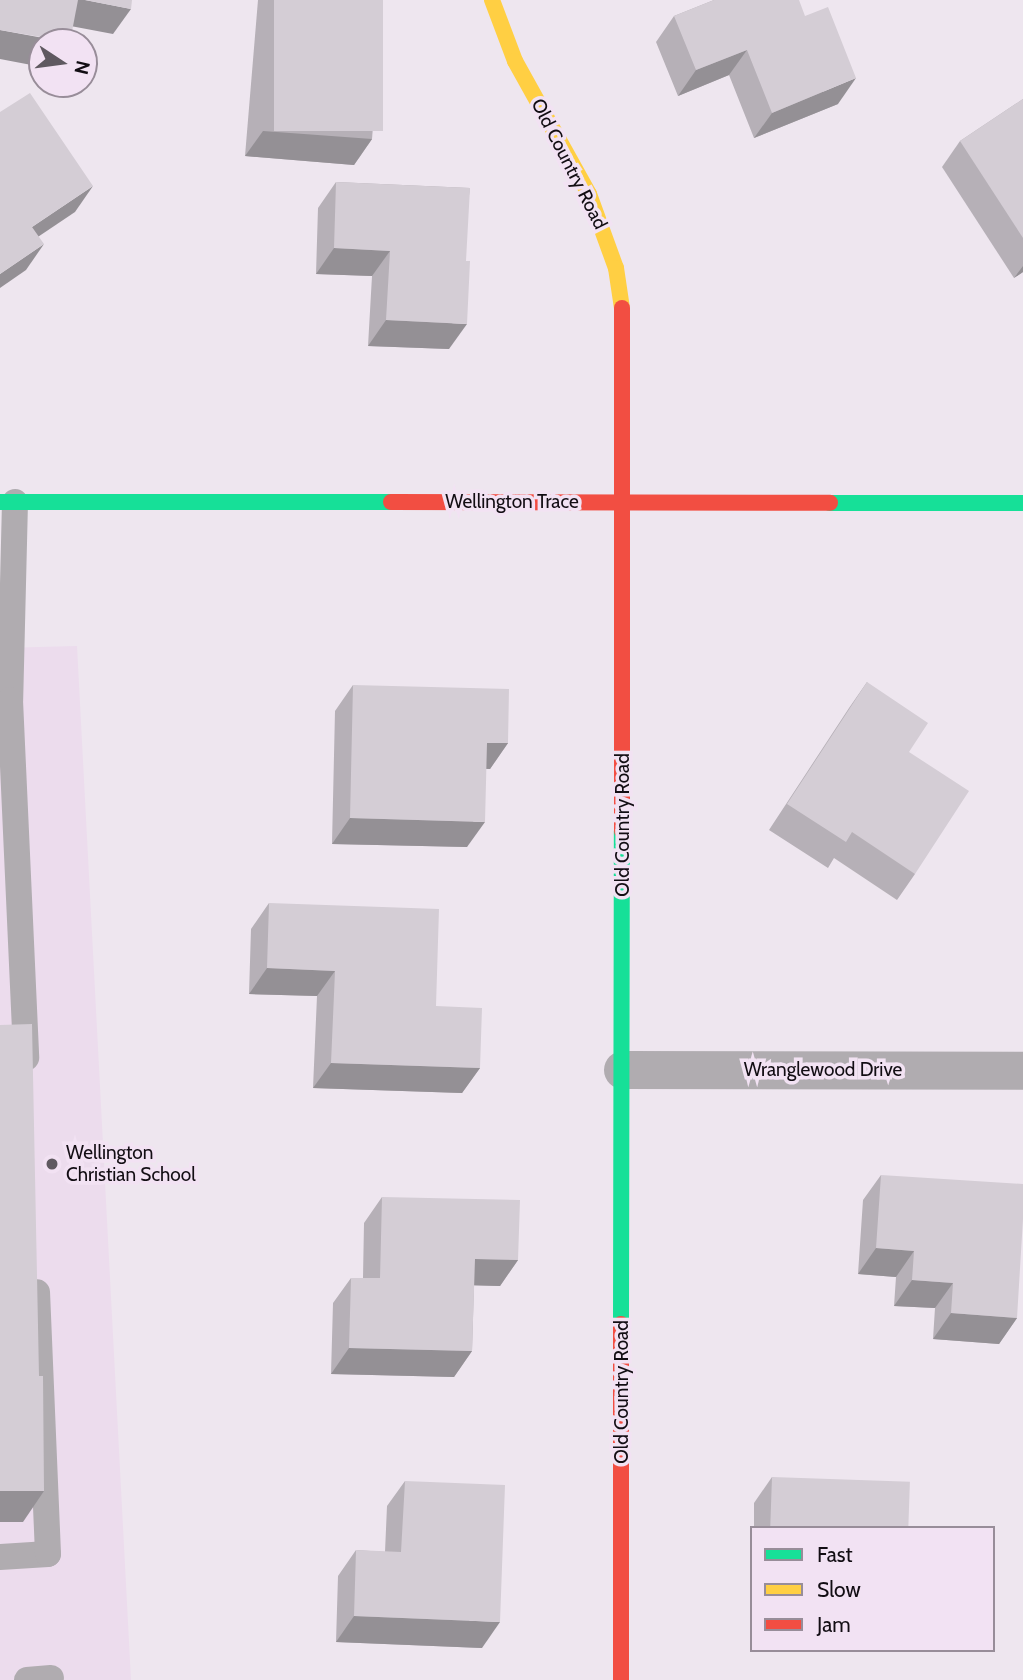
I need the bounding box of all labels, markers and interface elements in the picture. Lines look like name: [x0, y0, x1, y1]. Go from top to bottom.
north arrow: [28, 28, 98, 98]
text: N: [69, 58, 95, 77]
street label: Old Country Road: [526, 95, 612, 233]
street label: Wellington Trace: [445, 491, 579, 513]
street label: Old Country Road: [612, 753, 634, 897]
street label: Wranglewood Drive: [744, 1059, 902, 1081]
place label: Wellington Christian School: [66, 1142, 196, 1186]
marker: Wellington Christian School: [44, 1156, 60, 1172]
street label: Old Country Road: [611, 1320, 633, 1464]
legend: [750, 1526, 995, 1652]
text: Fast: [817, 1542, 853, 1567]
text: Slow: [817, 1577, 861, 1602]
text: Jam: [817, 1612, 851, 1637]

